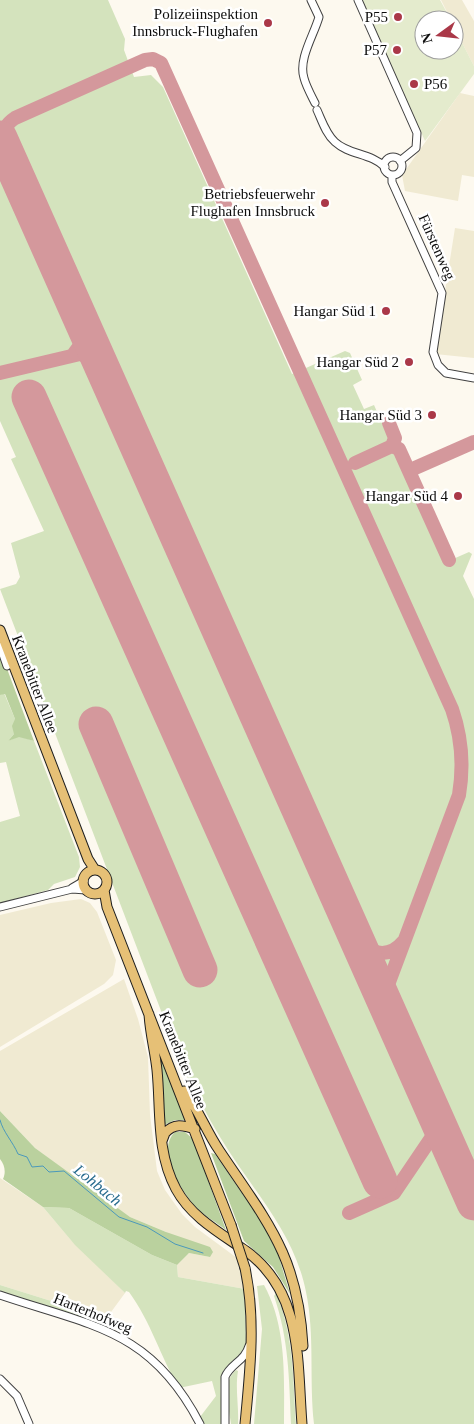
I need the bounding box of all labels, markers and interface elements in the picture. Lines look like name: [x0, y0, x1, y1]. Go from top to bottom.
place label: Polizeiinspektion Innsbruck-Flughafen: [132, 6, 258, 39]
place label: P55: [365, 9, 388, 25]
north arrow: [414, 10, 464, 60]
marker: P55: [392, 11, 404, 23]
marker: Polizeiinspektion Innsbruck-Flughafen: [262, 17, 274, 29]
text: N: [418, 31, 435, 45]
place label: P57: [364, 42, 387, 58]
marker: P57: [391, 44, 403, 56]
place label: P56: [424, 76, 448, 92]
marker: P56: [408, 78, 420, 90]
place label: Betriebsfeuerwehr Flughafen Innsbruck: [190, 186, 315, 219]
marker: Betriebsfeuerwehr Flughafen Innsbruck: [319, 197, 331, 209]
street label: Fürstenweg: [415, 212, 459, 283]
place label: Hangar Süd 1: [294, 303, 376, 319]
marker: Hangar Süd 1: [380, 305, 392, 317]
place label: Hangar Süd 2: [317, 354, 399, 370]
marker: Hangar Süd 2: [403, 356, 415, 368]
place label: Hangar Süd 3: [340, 407, 422, 423]
marker: Hangar Süd 3: [426, 409, 438, 421]
place label: Hangar Süd 4: [366, 488, 448, 504]
marker: Hangar Süd 4: [452, 490, 464, 502]
street label: Kranebitter Allee: [9, 633, 61, 736]
street label: Kranebitter Allee: [156, 1009, 210, 1111]
water label: Lohbach: [70, 1160, 125, 1209]
street label: Harterhofweg: [51, 1290, 135, 1336]

